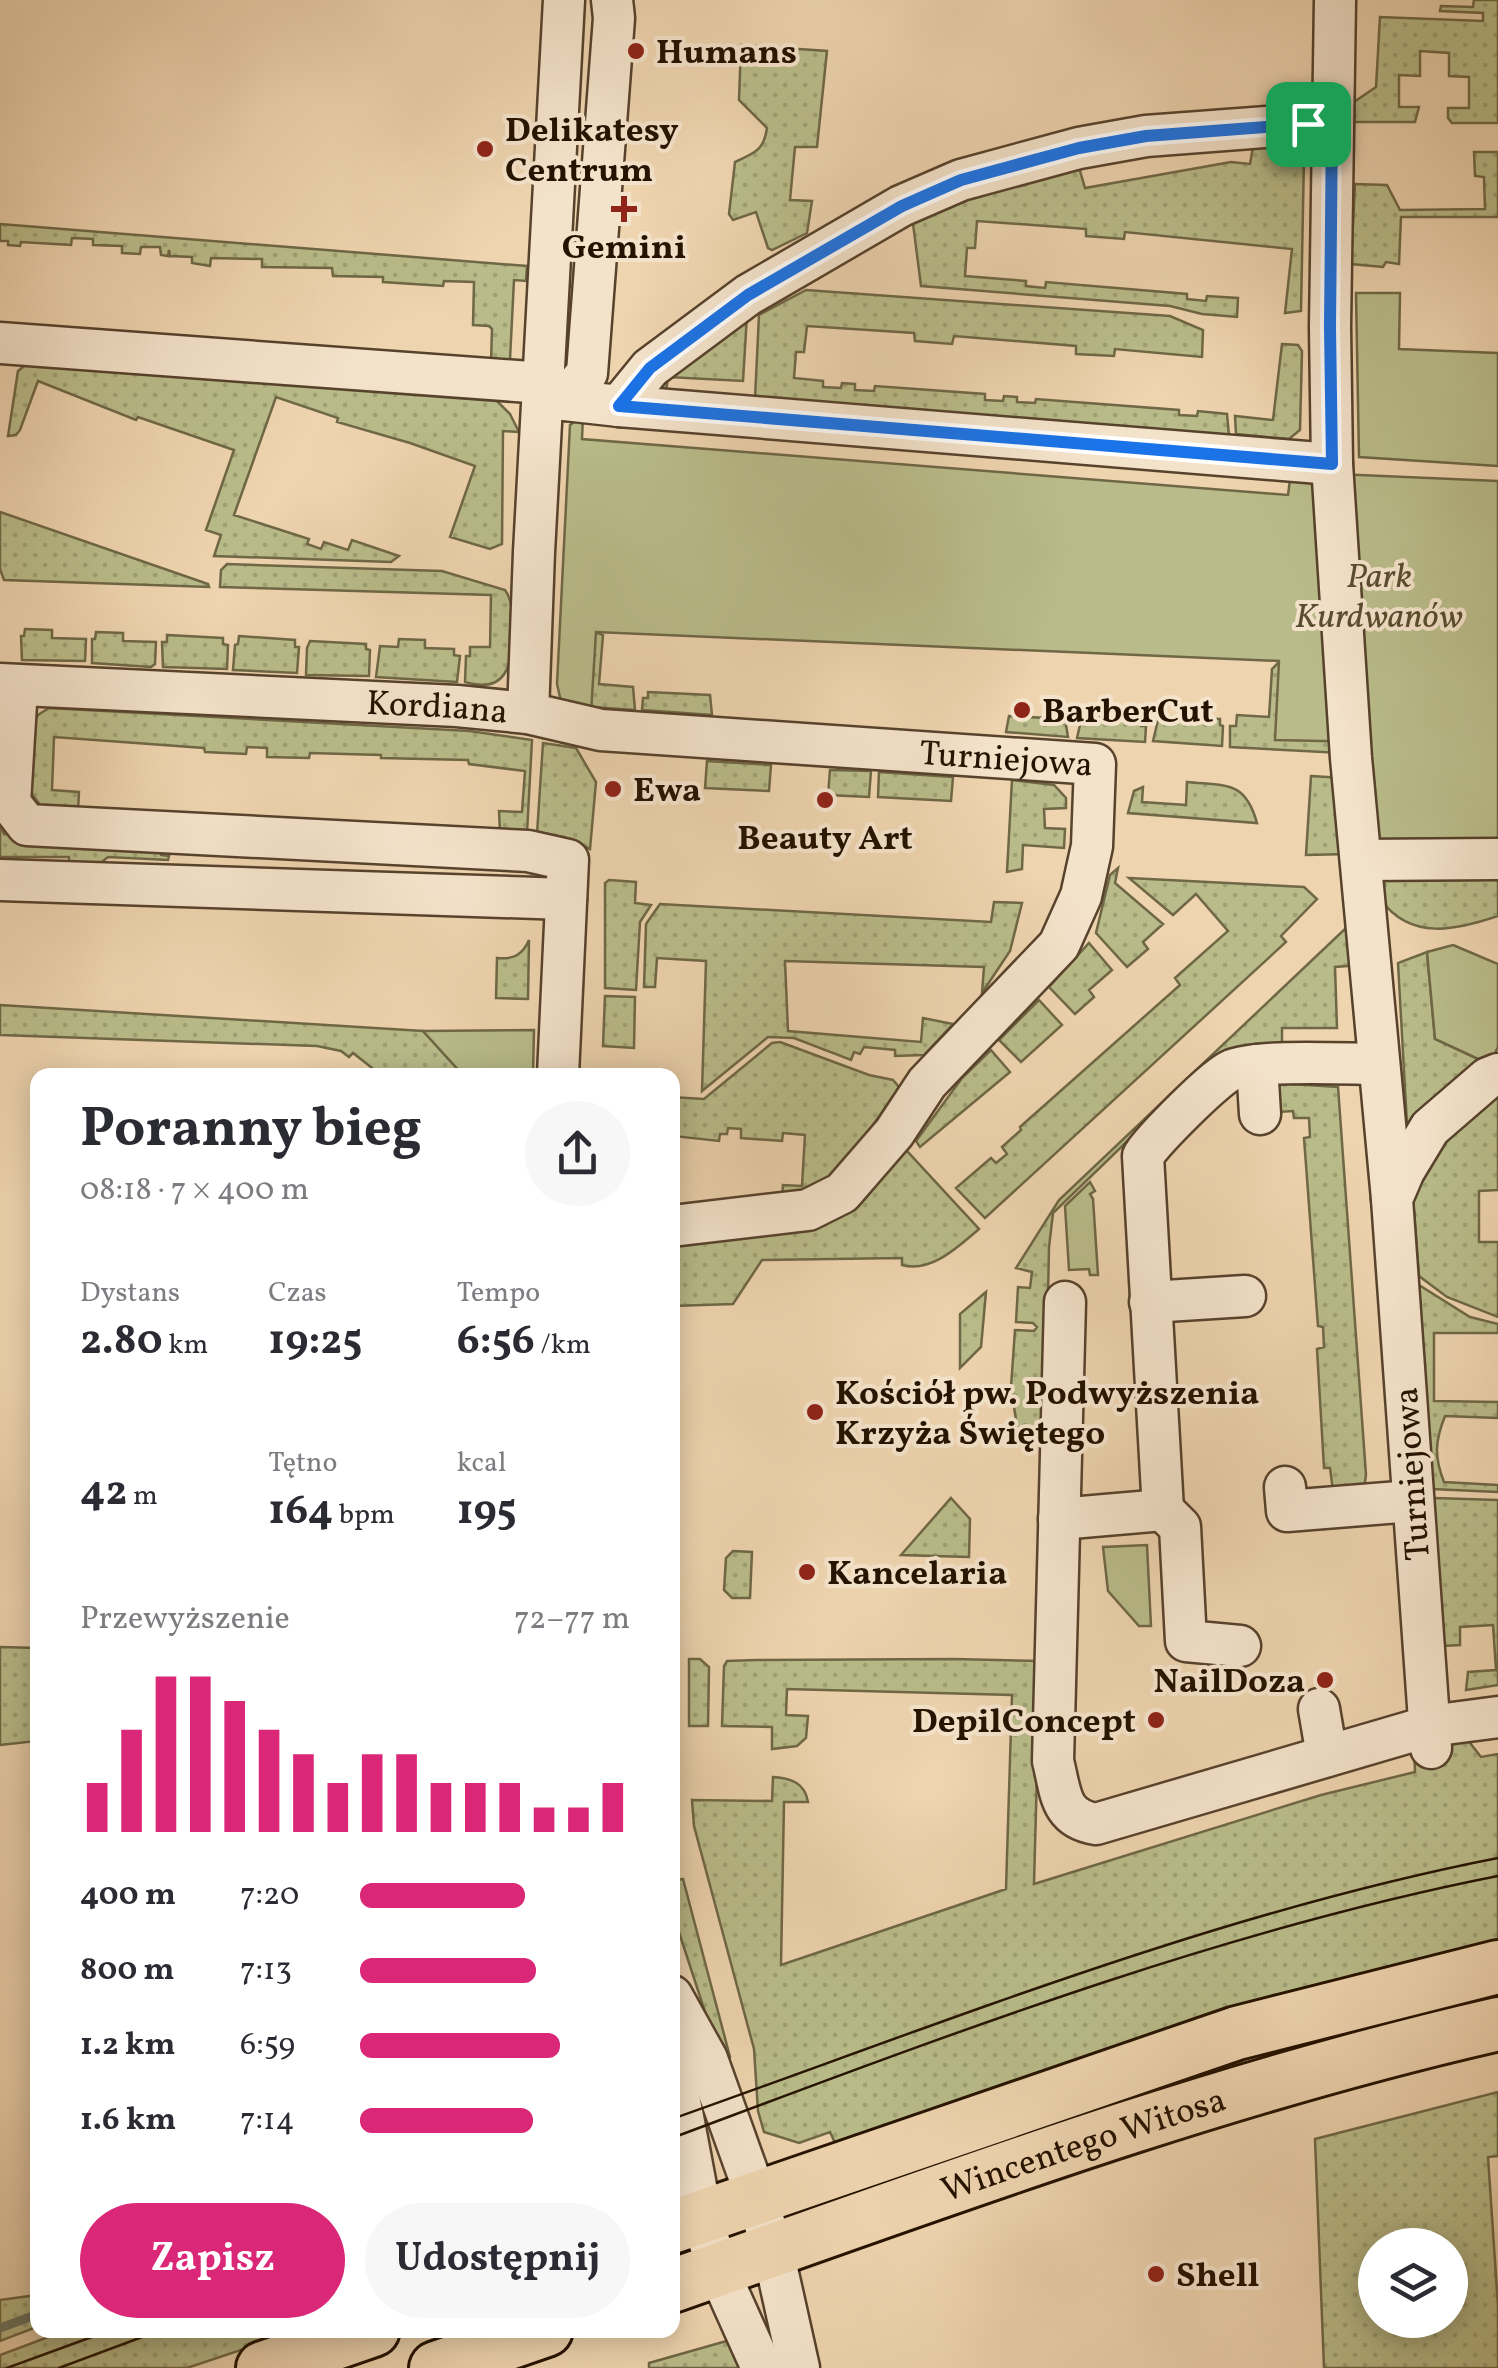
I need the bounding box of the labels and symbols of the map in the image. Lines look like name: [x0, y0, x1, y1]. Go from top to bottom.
place label: Humans: [656, 30, 797, 78]
marker: Humans: [625, 40, 647, 62]
pin: [1266, 82, 1351, 167]
place label: Delikatesy Centrum: [505, 108, 679, 196]
marker: Delikatesy Centrum: [474, 138, 496, 160]
marker: Gemini: [613, 198, 635, 220]
place label: Gemini: [562, 225, 686, 273]
park label: Park Kurdwanów: [1295, 554, 1463, 642]
street label: Kordiana: [365, 681, 510, 738]
place label: BarberCut: [1042, 689, 1214, 737]
marker: BarberCut: [1011, 699, 1033, 721]
street label: Turniejowa: [918, 731, 1094, 791]
place label: Ewa: [633, 768, 701, 816]
marker: Ewa: [602, 778, 624, 800]
marker: Beauty Art: [814, 789, 836, 811]
place label: Beauty Art: [737, 816, 913, 864]
place label: Kościół pw. Podwyższenia Krzyża Świętego: [835, 1371, 1259, 1459]
street label: Turniejowa: [1384, 1385, 1444, 1562]
marker: Kościół pw. Podwyższenia Krzyża Świętego: [804, 1401, 826, 1423]
place label: Kancelaria: [827, 1551, 1007, 1599]
marker: Kancelaria: [796, 1561, 818, 1583]
place label: NailDoza: [1154, 1659, 1305, 1707]
marker: NailDoza: [1314, 1669, 1336, 1691]
place label: DepilConcept: [912, 1699, 1136, 1747]
marker: DepilConcept: [1145, 1709, 1167, 1731]
street label: Wincentego Witosa: [935, 2077, 1232, 2216]
place label: Shell: [1176, 2253, 1260, 2301]
marker: Shell: [1145, 2263, 1167, 2285]

